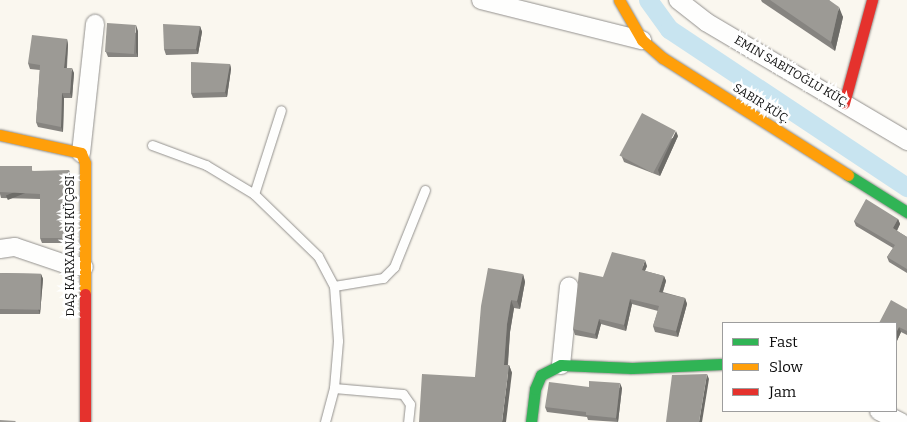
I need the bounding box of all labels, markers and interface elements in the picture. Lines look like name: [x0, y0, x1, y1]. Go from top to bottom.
street label: EMIN SABITOĞLU KÜÇ.: [731, 33, 851, 111]
street label: SABIR KÜÇ.: [730, 81, 792, 127]
street label: DAŞ KARXANASI KÜÇƏSI: [64, 175, 78, 317]
legend: [722, 322, 897, 412]
text: Fast: [769, 333, 798, 351]
text: Slow: [769, 358, 803, 376]
text: Jam: [769, 383, 796, 401]

